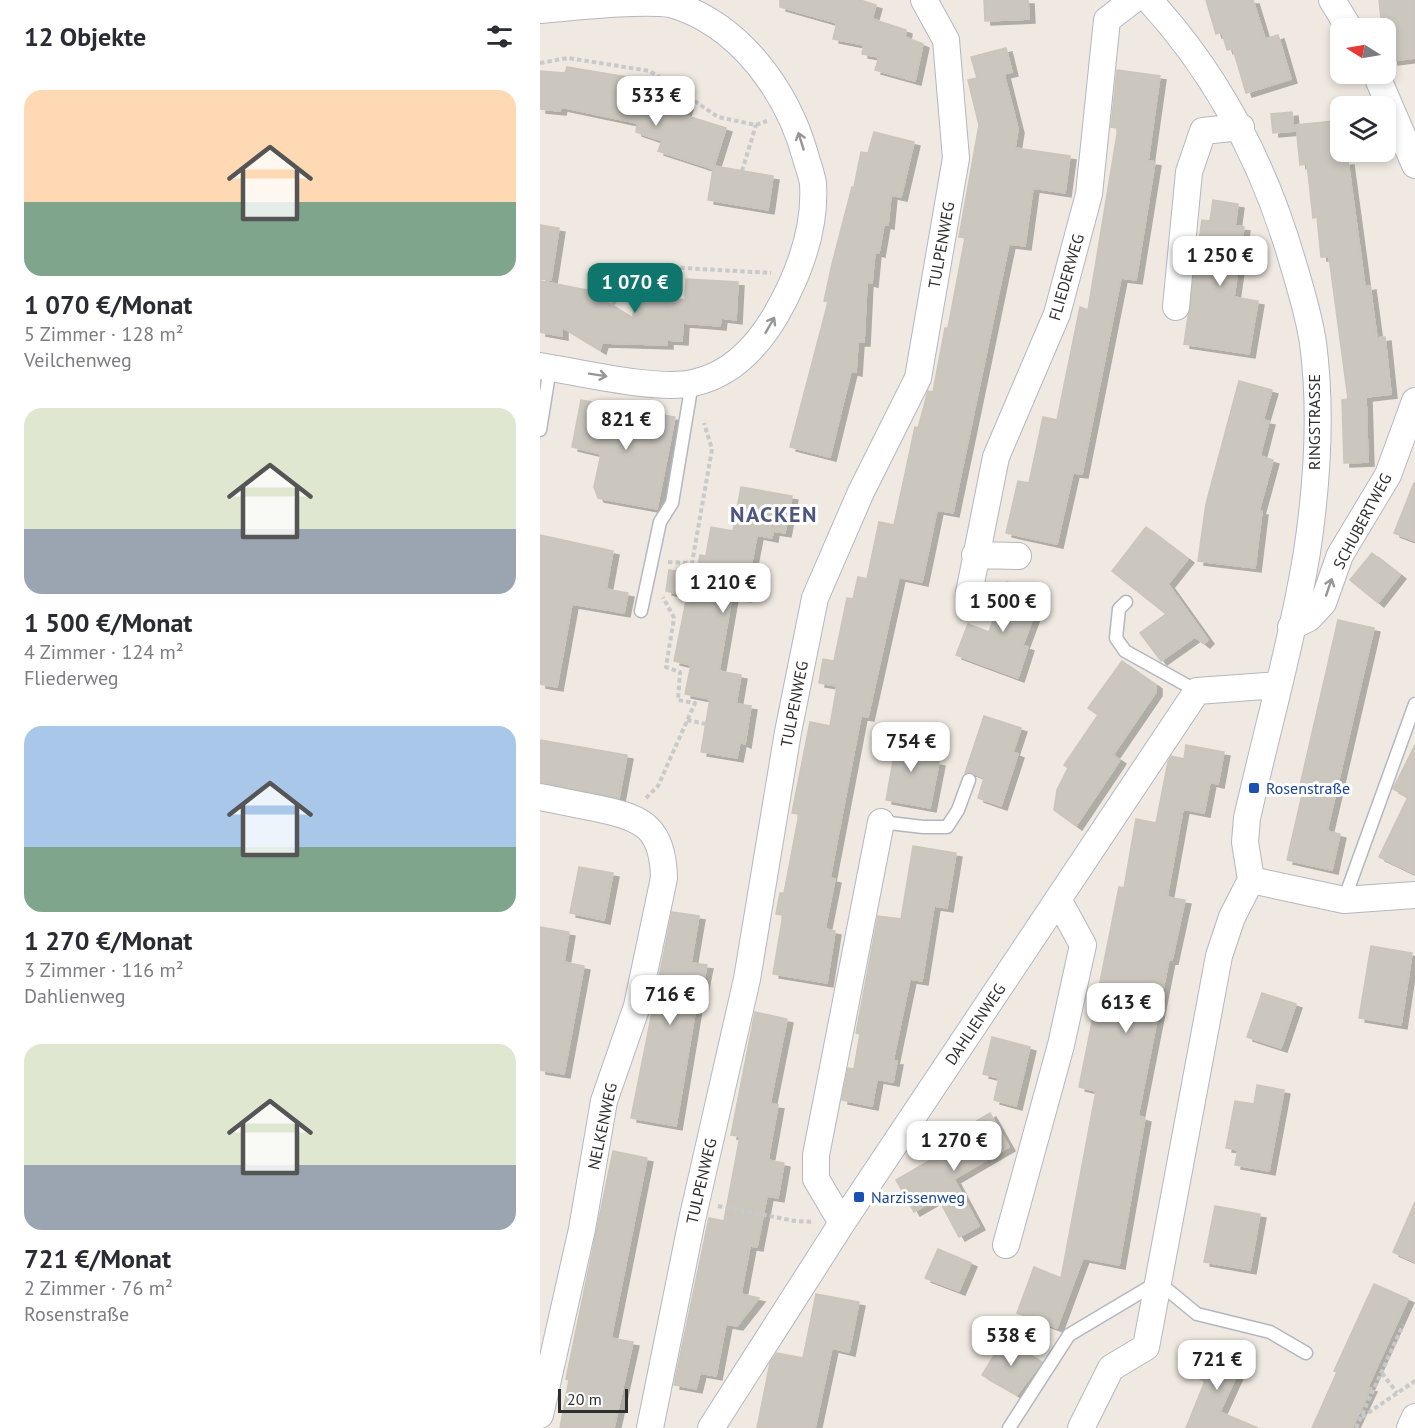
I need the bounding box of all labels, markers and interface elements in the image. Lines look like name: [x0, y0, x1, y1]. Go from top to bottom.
north arrow: [1330, 18, 1396, 84]
map controls: [1330, 18, 1396, 162]
text: 12 Objekte: [24, 20, 146, 53]
icon: filters: [483, 20, 516, 53]
pin: 533 €: [614, 76, 698, 127]
text: 533 €: [631, 82, 681, 108]
button: layers: [1330, 96, 1396, 162]
icon: home: [216, 129, 324, 237]
one-way arrow: [795, 132, 806, 151]
street label: TULPENWEG: [924, 200, 958, 290]
street label: FLIEDERWEG: [1044, 231, 1088, 323]
pin: 1 250 €: [1165, 236, 1275, 287]
text: 1 250 €: [1187, 242, 1253, 268]
pin: 1 070 €: [580, 263, 690, 314]
text: 1 070 €: [602, 269, 668, 295]
text: 1 070 €/Monat: [24, 288, 192, 321]
one-way arrow: [765, 317, 776, 335]
text: 5 Zimmer · 128 m²: [24, 321, 184, 347]
text: Veilchenweg: [24, 347, 132, 373]
one-way arrow: [587, 369, 607, 380]
street label: RINGSTRASSE: [1304, 374, 1324, 470]
pin: 821 €: [584, 400, 668, 451]
text: 821 €: [601, 406, 651, 432]
icon: home: [216, 447, 324, 555]
street label: SCHUBERTWEG: [1328, 470, 1396, 572]
district label: NACKEN: [730, 500, 818, 528]
pin: 1 210 €: [668, 563, 778, 614]
text: 1 210 €: [690, 569, 756, 595]
one-way arrow: [1325, 578, 1336, 596]
pin: 1 500 €: [948, 582, 1058, 633]
text: 1 500 €: [970, 588, 1036, 614]
text: 1 500 €/Monat: [24, 606, 192, 639]
text: 4 Zimmer · 124 m²: [24, 639, 184, 665]
street label: TULPENWEG: [776, 659, 812, 749]
text: Fliederweg: [24, 665, 119, 691]
pin: 754 €: [869, 722, 953, 773]
text: 754 €: [886, 728, 936, 754]
icon: home: [216, 765, 324, 873]
place label: Rosenstraße: [1266, 778, 1350, 798]
marker: Rosenstraße: [1247, 781, 1261, 795]
text: 1 270 €/Monat: [24, 924, 192, 957]
text: 3 Zimmer · 116 m²: [24, 957, 184, 983]
pin: 716 €: [628, 975, 712, 1026]
street label: DAHLIENWEG: [940, 979, 1010, 1069]
text: 716 €: [645, 981, 695, 1007]
text: Dahlienweg: [24, 983, 125, 1009]
pin: 613 €: [1084, 983, 1168, 1034]
text: 613 €: [1101, 989, 1151, 1015]
street label: NELKENWEG: [583, 1081, 621, 1171]
icon: home: [216, 1083, 324, 1191]
pin: 1 270 €: [899, 1121, 1009, 1172]
text: 1 270 €: [921, 1127, 987, 1153]
street label: TULPENWEG: [681, 1136, 721, 1226]
place label: Narzissenweg: [871, 1187, 965, 1207]
marker: Narzissenweg: [852, 1190, 866, 1204]
text: 721 €/Monat: [24, 1242, 171, 1275]
text: 2 Zimmer · 76 m²: [24, 1275, 173, 1301]
text: Rosenstraße: [24, 1301, 129, 1327]
pin: 538 €: [969, 1316, 1053, 1367]
text: 538 €: [986, 1322, 1036, 1348]
pin: 721 €: [1175, 1340, 1259, 1391]
text: 721 €: [1192, 1346, 1242, 1372]
scale bar: [558, 1386, 628, 1414]
text: 20 m: [567, 1389, 602, 1409]

